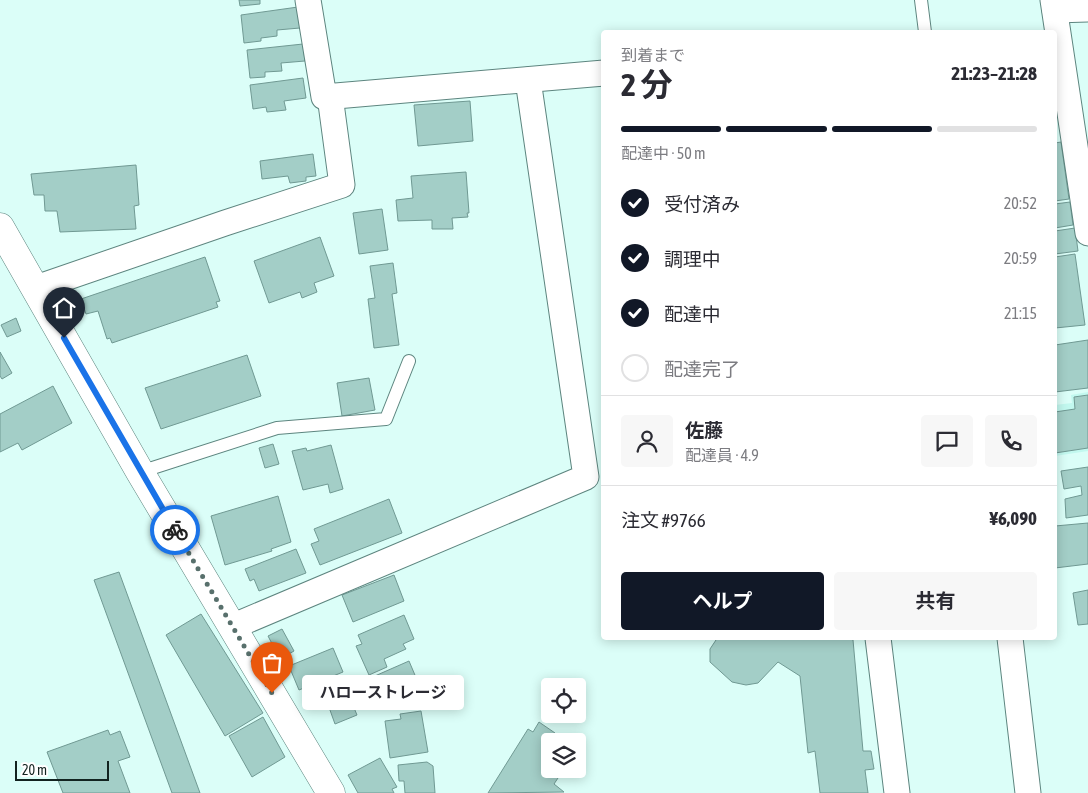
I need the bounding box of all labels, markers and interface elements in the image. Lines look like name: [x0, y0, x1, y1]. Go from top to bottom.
text: 到着まで: [621, 46, 685, 64]
text: 21:23–21:28: [951, 62, 1037, 84]
text: 2 分: [621, 66, 672, 103]
text: 配達中 · 50 m: [621, 144, 706, 162]
icon: check: [621, 189, 649, 217]
text: 受付済み: [664, 193, 740, 215]
text: 20:52: [1004, 194, 1037, 212]
icon: check: [621, 244, 649, 272]
text: 調理中: [664, 248, 721, 270]
text: 20:59: [1004, 249, 1037, 267]
pin: [43, 287, 85, 338]
icon: home: [50, 294, 78, 322]
icon: check: [621, 299, 649, 327]
text: 配達中: [664, 303, 721, 325]
text: 21:15: [1004, 304, 1037, 322]
text: 配達完了: [664, 358, 740, 380]
button: person: [621, 415, 673, 467]
button: chat: [921, 415, 973, 467]
button: phone: [985, 415, 1037, 467]
text: 佐藤: [685, 419, 723, 441]
text: 配達員 · 4.9: [685, 446, 759, 464]
courier: [150, 505, 200, 555]
text: ¥6,090: [989, 507, 1037, 529]
text: 注文 #9766: [621, 509, 706, 531]
icon: bike: [161, 516, 189, 544]
button: ヘルプ: [621, 572, 824, 630]
button: 共有: [834, 572, 1037, 630]
pin: [251, 642, 293, 693]
icon: bag: [258, 649, 286, 677]
callout: ハローストレージ: [302, 676, 464, 710]
map controls: [541, 678, 586, 778]
button: locate: [541, 678, 586, 723]
text: ハローストレージ: [320, 683, 446, 701]
button: layers: [541, 733, 586, 778]
scale bar: [15, 758, 109, 781]
text: 20 m: [22, 762, 47, 778]

